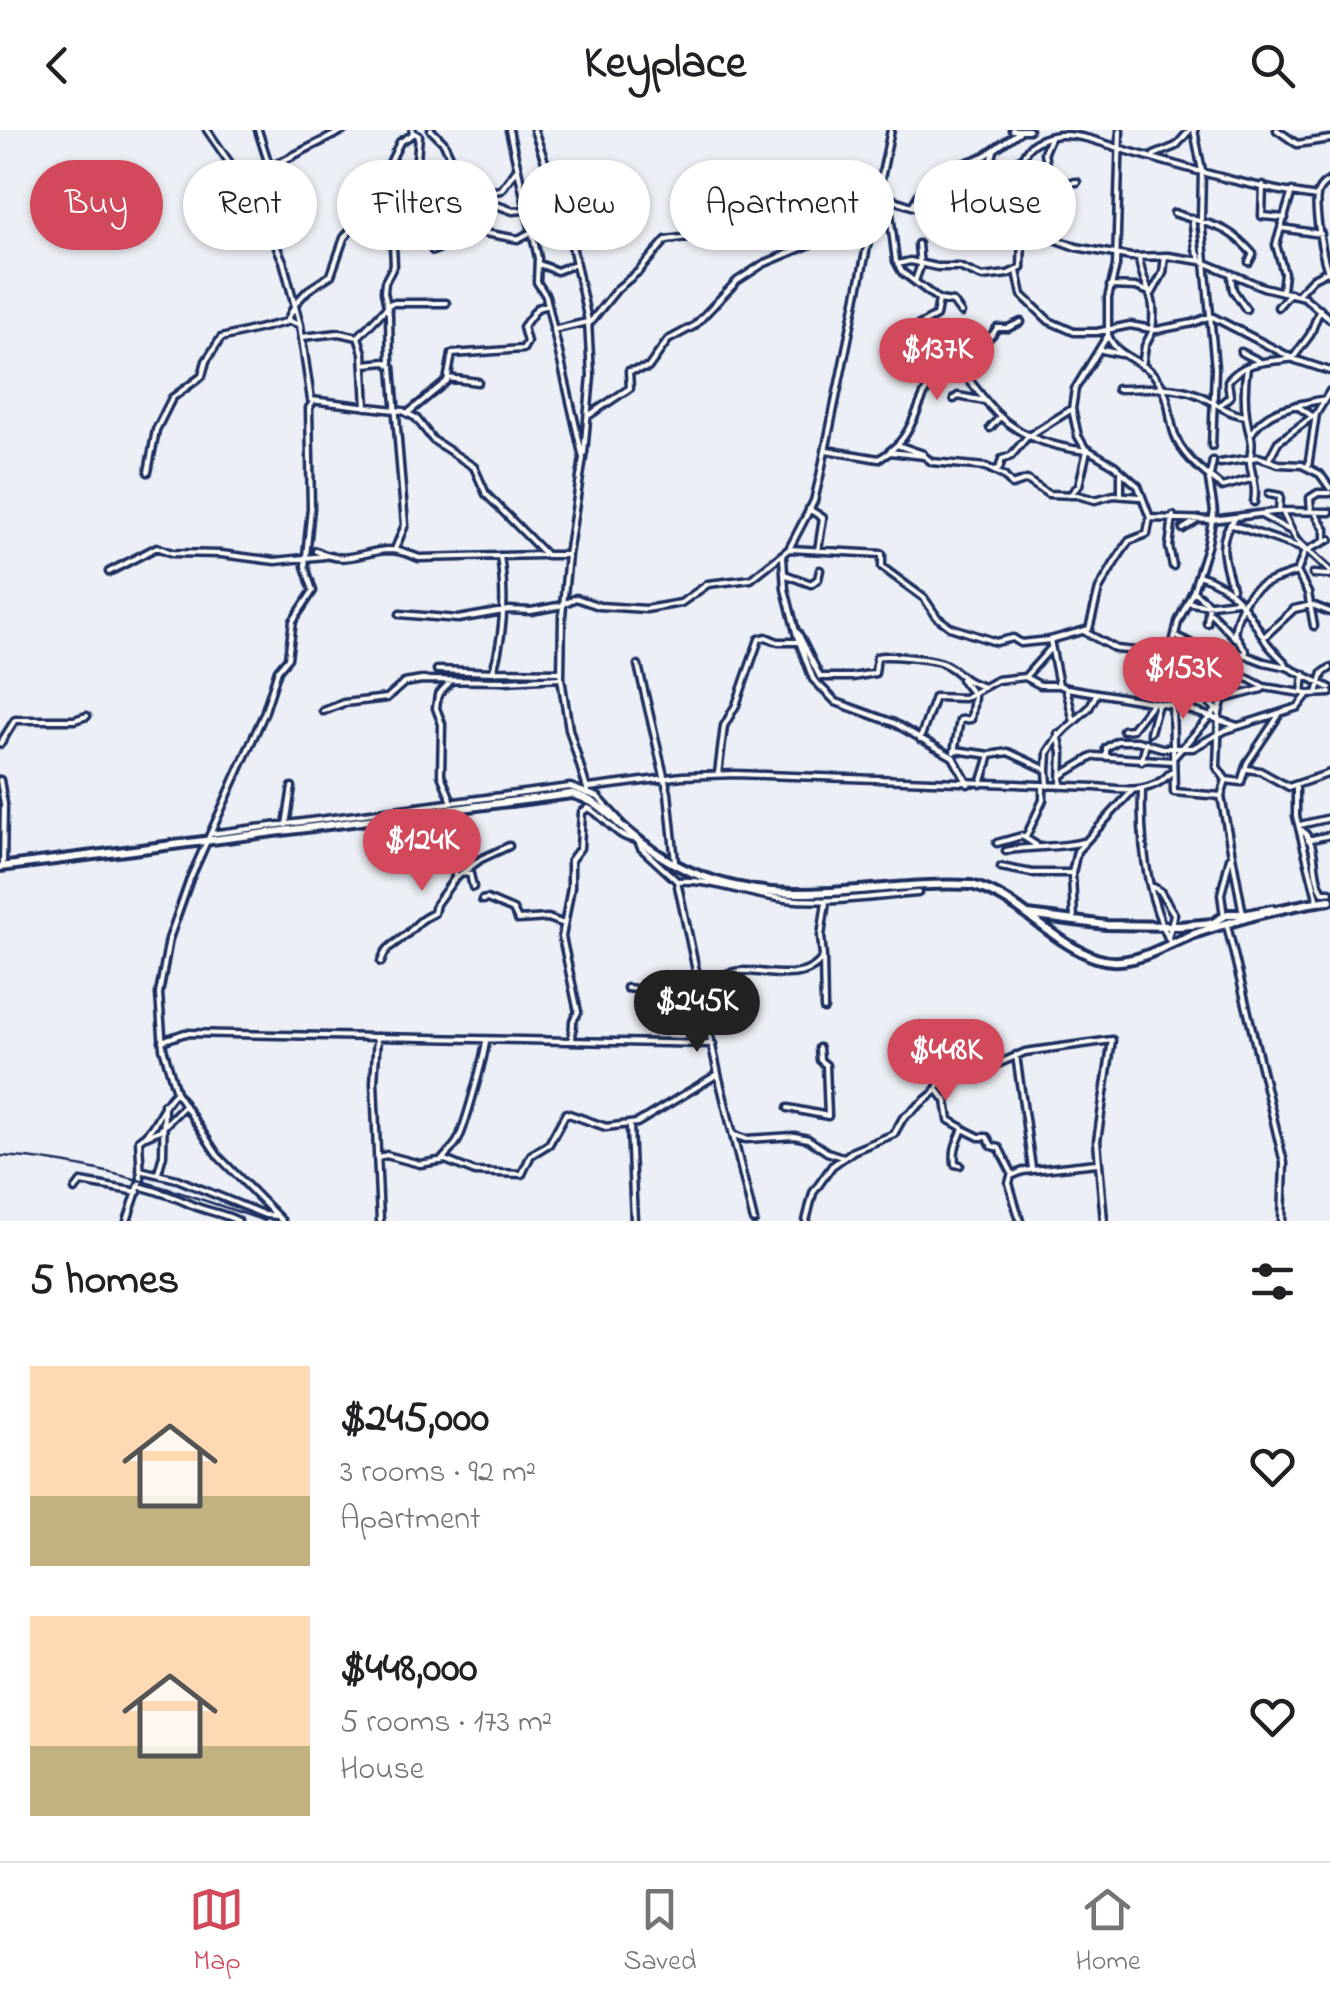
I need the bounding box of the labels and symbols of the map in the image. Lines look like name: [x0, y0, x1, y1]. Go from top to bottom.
pin: $137K: [867, 318, 1007, 403]
pin: $153K: [1113, 637, 1253, 722]
pin: $124K: [352, 809, 492, 894]
pin: $245K: [627, 970, 767, 1055]
pin: $448K: [876, 1019, 1016, 1104]

